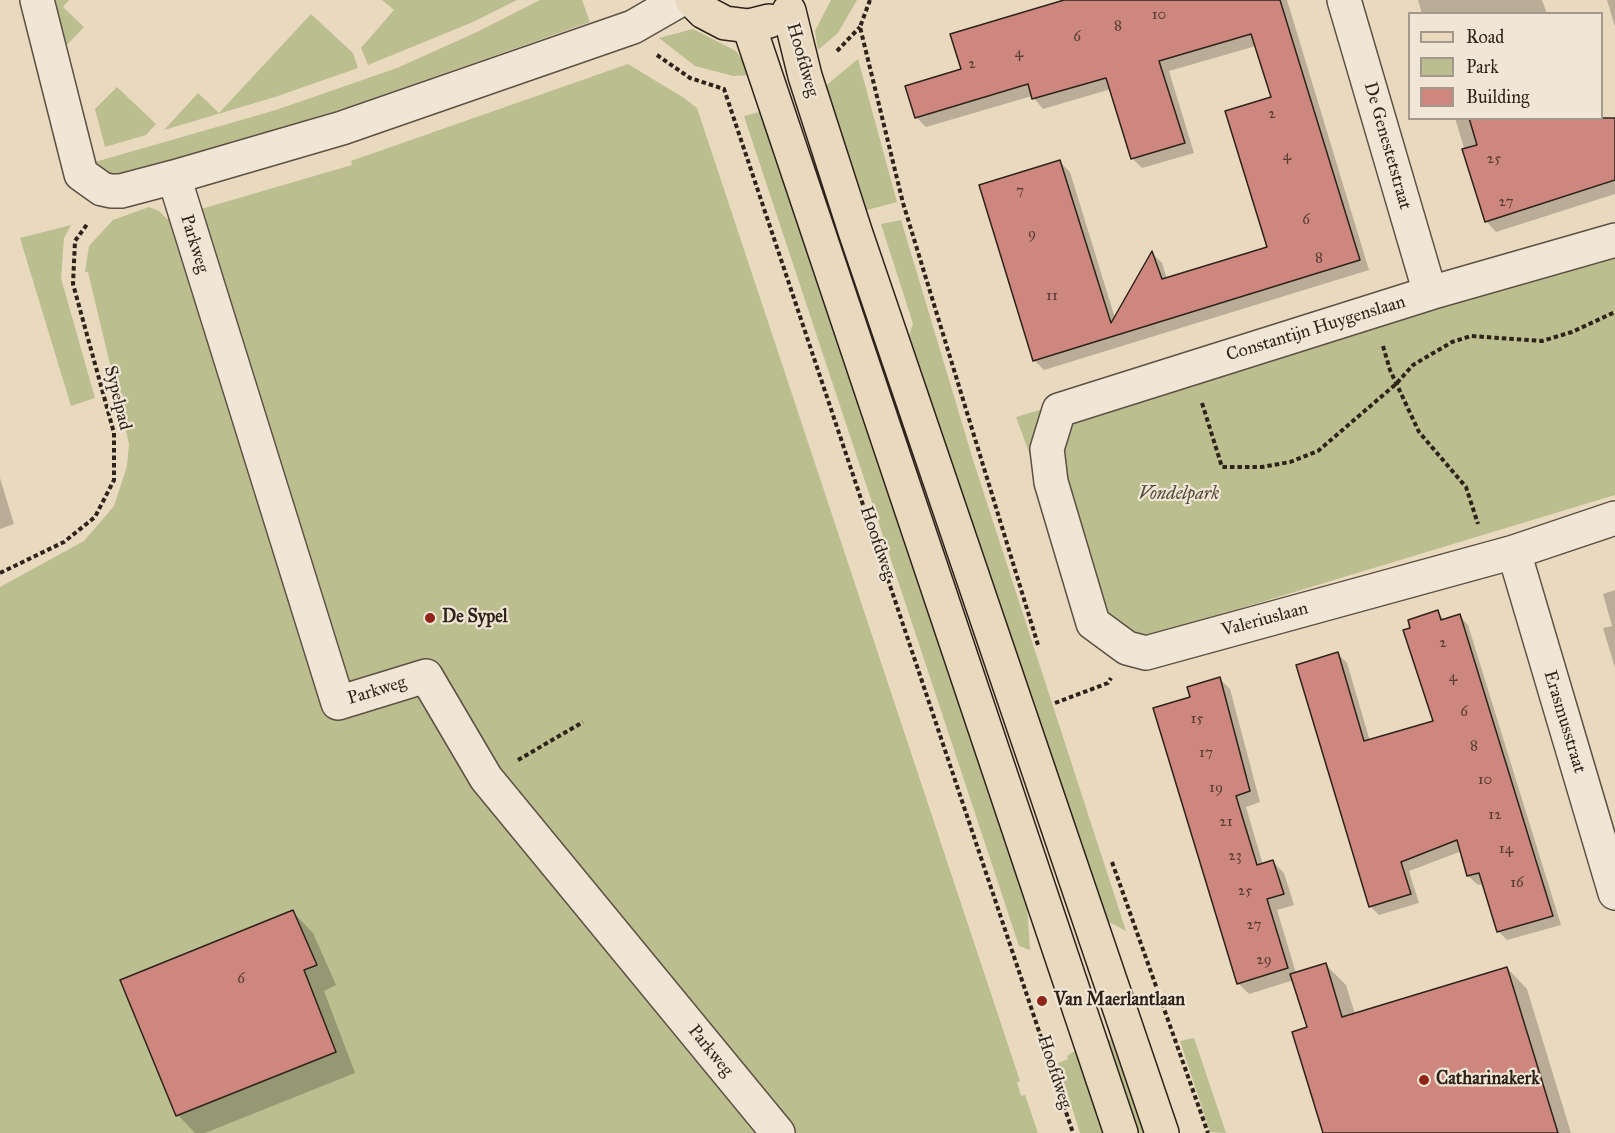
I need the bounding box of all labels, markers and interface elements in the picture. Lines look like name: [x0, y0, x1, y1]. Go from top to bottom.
house number: 10: [1152, 6, 1166, 24]
legend: [1408, 12, 1603, 120]
house number: 8: [1114, 17, 1122, 35]
street label: Hoofdweg: [781, 20, 823, 100]
text: Road: [1466, 26, 1504, 48]
house number: 6: [1073, 28, 1081, 46]
house number: 4: [1015, 44, 1023, 62]
house number: 2: [968, 55, 976, 73]
text: Park: [1466, 56, 1499, 78]
street label: De Genestetstraat: [1358, 80, 1416, 212]
text: Building: [1466, 86, 1529, 108]
house number: 2: [1268, 105, 1276, 123]
house number: 4: [1283, 147, 1291, 165]
house number: 25: [1487, 150, 1501, 168]
house number: 7: [1016, 182, 1024, 200]
house number: 27: [1498, 193, 1514, 211]
house number: 6: [1302, 211, 1310, 229]
street label: Parkweg: [175, 212, 213, 276]
house number: 9: [1028, 225, 1036, 243]
house number: 8: [1315, 249, 1323, 267]
house number: 11: [1046, 287, 1058, 305]
street label: Constantijn Huygenslaan: [1224, 291, 1408, 367]
street label: Sypelpad: [99, 364, 135, 432]
park label: Vondelpark: [1139, 484, 1219, 506]
street label: Hoofdweg: [854, 503, 900, 583]
street label: Valeriuslaan: [1219, 598, 1311, 642]
place label: De Sypel: [442, 607, 508, 629]
marker: De Sypel: [423, 611, 437, 625]
house number: 2: [1439, 634, 1447, 652]
house number: 4: [1449, 668, 1457, 686]
street label: Erasmusstraat: [1538, 668, 1590, 776]
street label: Parkweg: [345, 672, 409, 710]
house number: 6: [1460, 703, 1468, 721]
house number: 15: [1191, 710, 1203, 728]
house number: 8: [1470, 737, 1478, 755]
house number: 17: [1199, 744, 1213, 762]
house number: 10: [1478, 771, 1492, 789]
house number: 19: [1209, 779, 1223, 797]
house number: 12: [1488, 806, 1502, 824]
house number: 21: [1219, 813, 1233, 831]
house number: 14: [1499, 840, 1513, 858]
house number: 23: [1228, 847, 1242, 865]
house number: 16: [1510, 874, 1524, 892]
house number: 25: [1238, 882, 1252, 900]
house number: 27: [1246, 916, 1262, 934]
house number: 29: [1256, 951, 1272, 969]
house number: 6: [237, 970, 245, 988]
place label: Van Maerlantlaan: [1054, 990, 1185, 1012]
marker: Van Maerlantlaan: [1035, 994, 1049, 1008]
street label: Parkweg: [683, 1021, 737, 1081]
street label: Hoofdweg: [1032, 1032, 1076, 1112]
place label: Catharinakerk: [1436, 1069, 1540, 1091]
marker: Catharinakerk: [1417, 1073, 1431, 1087]

